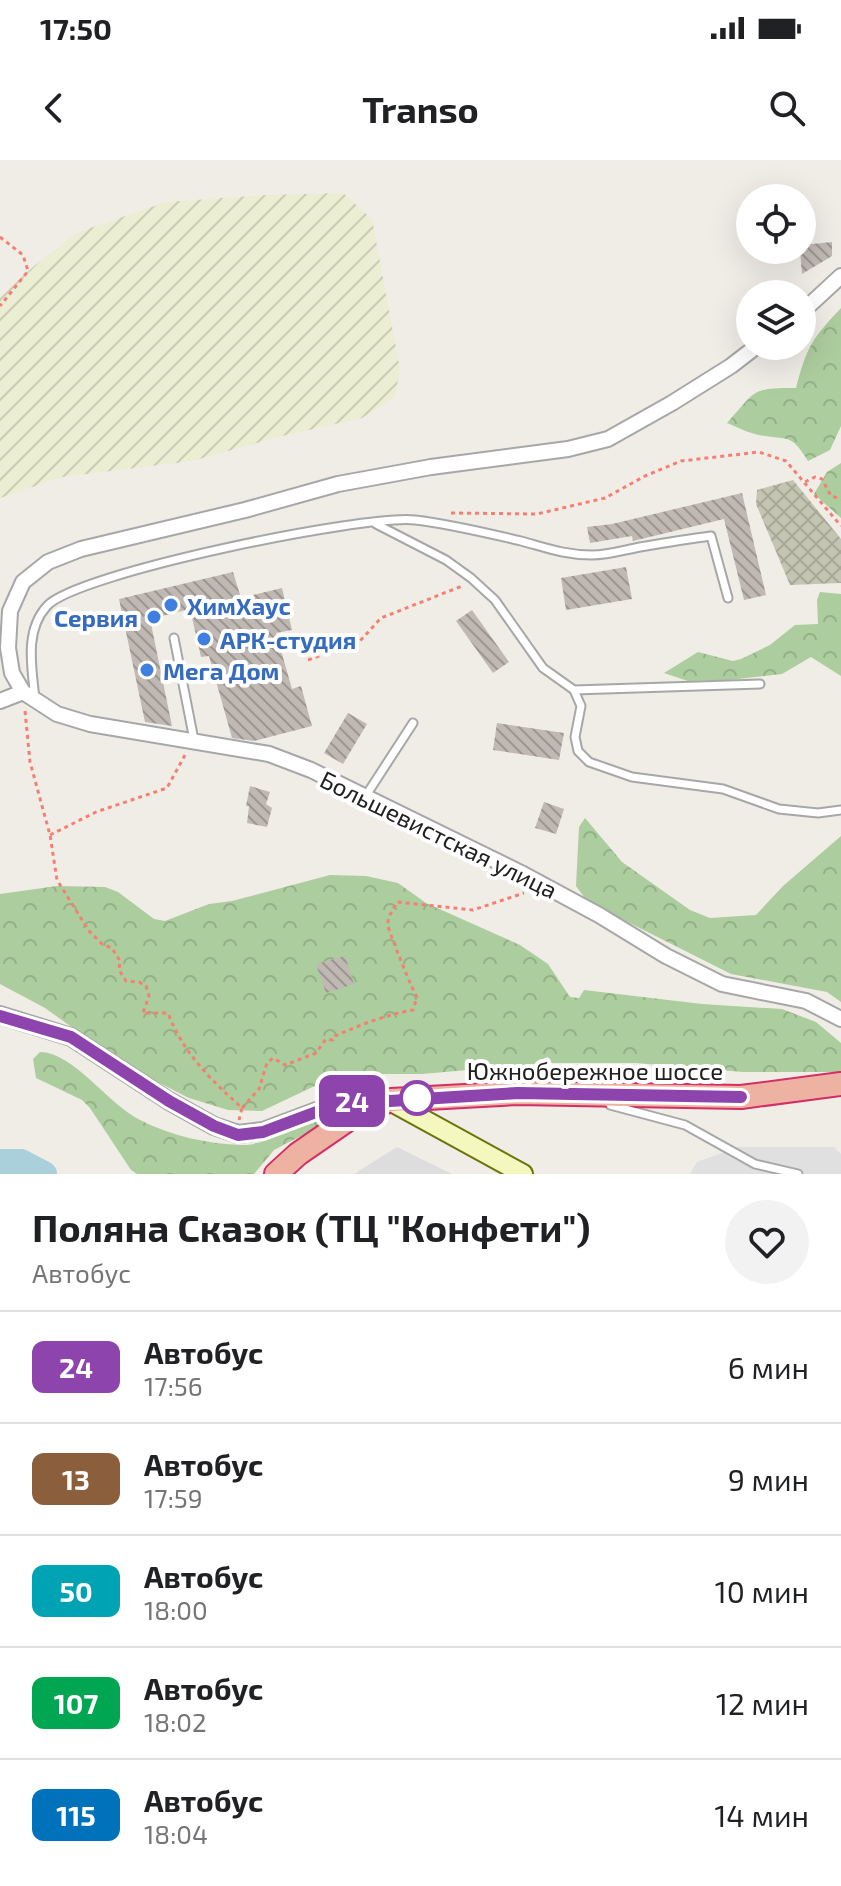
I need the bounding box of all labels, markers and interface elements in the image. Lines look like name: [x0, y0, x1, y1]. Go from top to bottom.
text: 17:50: [40, 10, 112, 46]
icon: back: [32, 86, 76, 130]
icon: search: [765, 86, 809, 130]
text: Transo: [362, 87, 479, 130]
map controls: [736, 184, 816, 360]
button: locate: [736, 184, 816, 264]
button: layers: [736, 280, 816, 360]
place label: ХимХаус: [187, 591, 291, 620]
marker: ХимХаус: [162, 596, 180, 614]
place label: Сервия: [54, 603, 138, 632]
marker: Сервия: [145, 608, 163, 626]
place label: АРК-студия: [220, 625, 356, 654]
marker: АРК-студия: [195, 630, 213, 648]
place label: Мега Дом: [163, 656, 279, 685]
marker: Мега Дом: [138, 661, 156, 679]
street label: Большевистская улица: [315, 764, 562, 905]
street label: Южнобережное шоссе: [467, 1056, 723, 1085]
line badge: 24: [316, 1075, 388, 1127]
unlabelled marker: [400, 1081, 434, 1115]
text: 24: [335, 1084, 369, 1118]
button: heart: [725, 1200, 809, 1284]
text: Поляна Сказок (ТЦ "Конфети"): [32, 1204, 590, 1250]
text: Автобус: [32, 1257, 131, 1288]
text: Автобус: [144, 1334, 263, 1370]
text: 6 мин: [728, 1349, 809, 1385]
text: 24: [59, 1350, 93, 1384]
text: 17:56: [144, 1370, 203, 1401]
text: Автобус: [144, 1446, 263, 1482]
text: 9 мин: [728, 1461, 809, 1497]
text: 13: [62, 1462, 90, 1496]
text: 17:59: [144, 1482, 203, 1513]
text: Автобус: [144, 1558, 263, 1594]
text: 10 мин: [715, 1573, 809, 1609]
text: 50: [59, 1574, 93, 1608]
text: 18:00: [144, 1594, 208, 1625]
text: Автобус: [144, 1670, 263, 1706]
text: 12 мин: [716, 1685, 809, 1721]
text: 107: [54, 1686, 98, 1720]
text: 18:02: [144, 1706, 207, 1737]
text: Автобус: [144, 1782, 263, 1818]
text: 14 мин: [714, 1797, 809, 1833]
text: 115: [56, 1798, 96, 1832]
text: 18:04: [144, 1818, 208, 1849]

